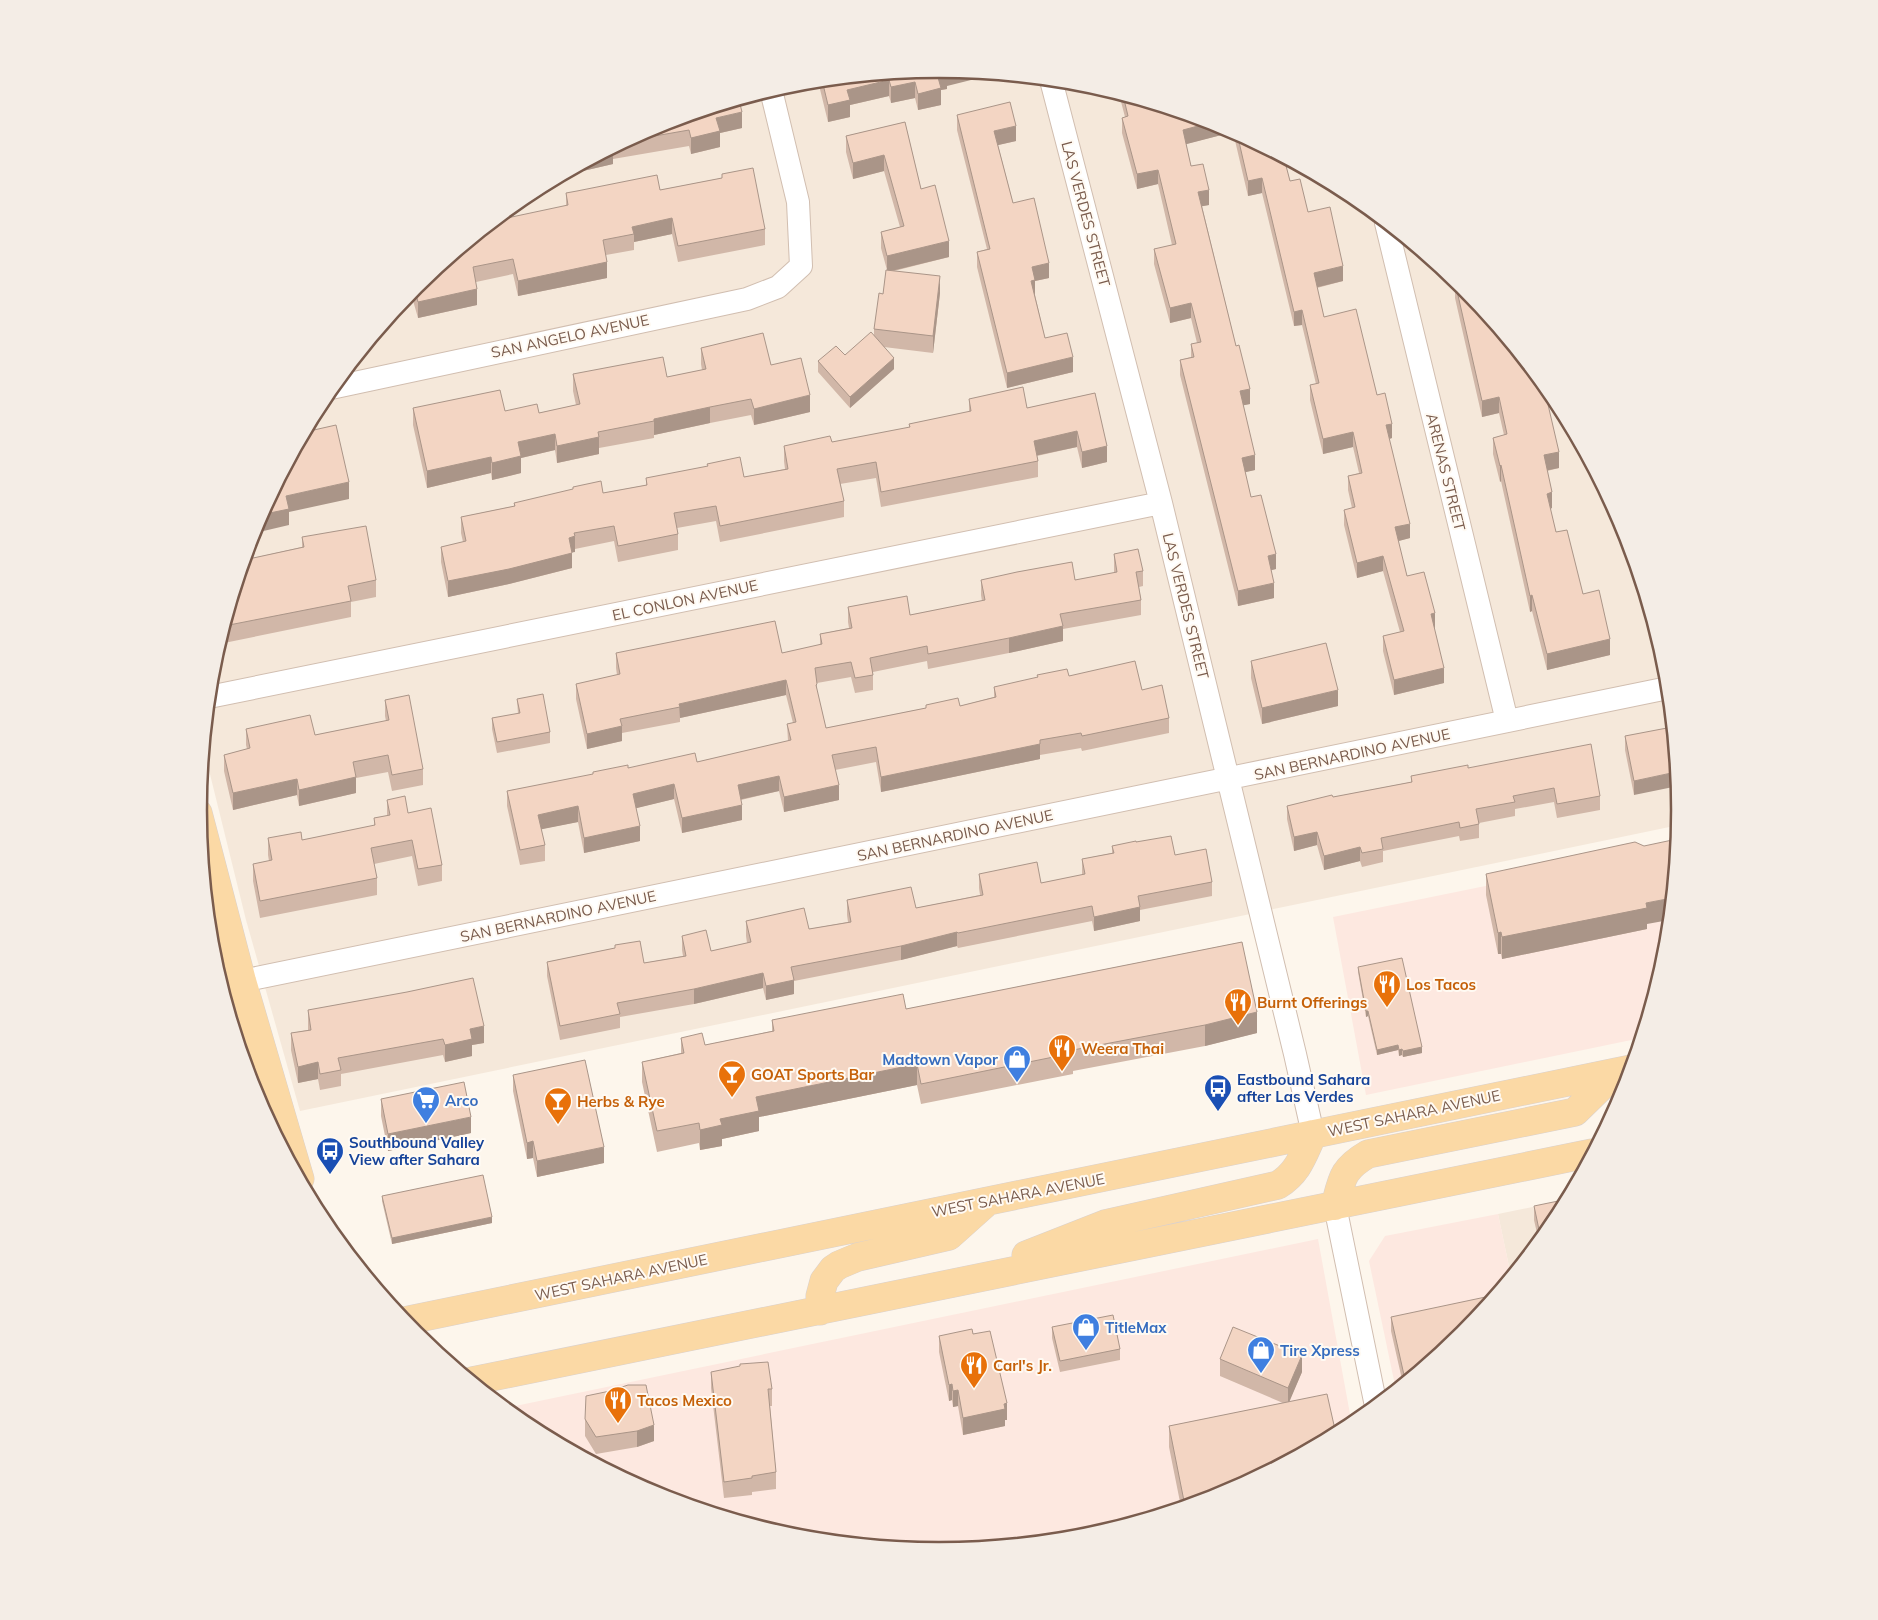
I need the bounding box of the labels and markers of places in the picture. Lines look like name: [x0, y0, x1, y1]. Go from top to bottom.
restaurant icon: Los Tacos: [1372, 969, 1402, 1008]
place label: Los Tacos: [1406, 975, 1476, 994]
restaurant icon: Burnt Offerings: [1223, 987, 1253, 1026]
place label: Burnt Offerings: [1257, 993, 1367, 1012]
restaurant icon: Weera Thai: [1047, 1033, 1077, 1072]
place label: Weera Thai: [1081, 1039, 1164, 1058]
shop icon: Madtown Vapor: [1002, 1044, 1032, 1083]
place label: Madtown Vapor: [882, 1050, 998, 1069]
bar icon: GOAT Sports Bar: [717, 1059, 747, 1098]
place label: GOAT Sports Bar: [751, 1065, 874, 1084]
place label: Eastbound Sahara after Las Verdes: [1237, 1070, 1370, 1106]
bus stop icon: Eastbound Sahara after Las Verdes: [1203, 1073, 1233, 1112]
supermarket icon: Arco: [411, 1085, 441, 1124]
bar icon: Herbs & Rye: [543, 1086, 573, 1125]
place label: Arco: [445, 1091, 478, 1110]
place label: Herbs & Rye: [577, 1092, 665, 1111]
place label: Southbound Valley View after Sahara: [348, 1133, 485, 1169]
bus stop icon: Southbound Valley View after Sahara: [315, 1136, 345, 1175]
shop icon: TitleMax: [1071, 1312, 1101, 1351]
place label: TitleMax: [1105, 1318, 1167, 1337]
shop icon: Tire Xpress: [1246, 1335, 1276, 1374]
place label: Tire Xpress: [1280, 1341, 1360, 1360]
restaurant icon: Carl's Jr.: [959, 1350, 989, 1389]
place label: Carl's Jr.: [993, 1356, 1052, 1375]
restaurant icon: Tacos Mexico: [603, 1385, 633, 1424]
place label: Tacos Mexico: [637, 1391, 732, 1410]

